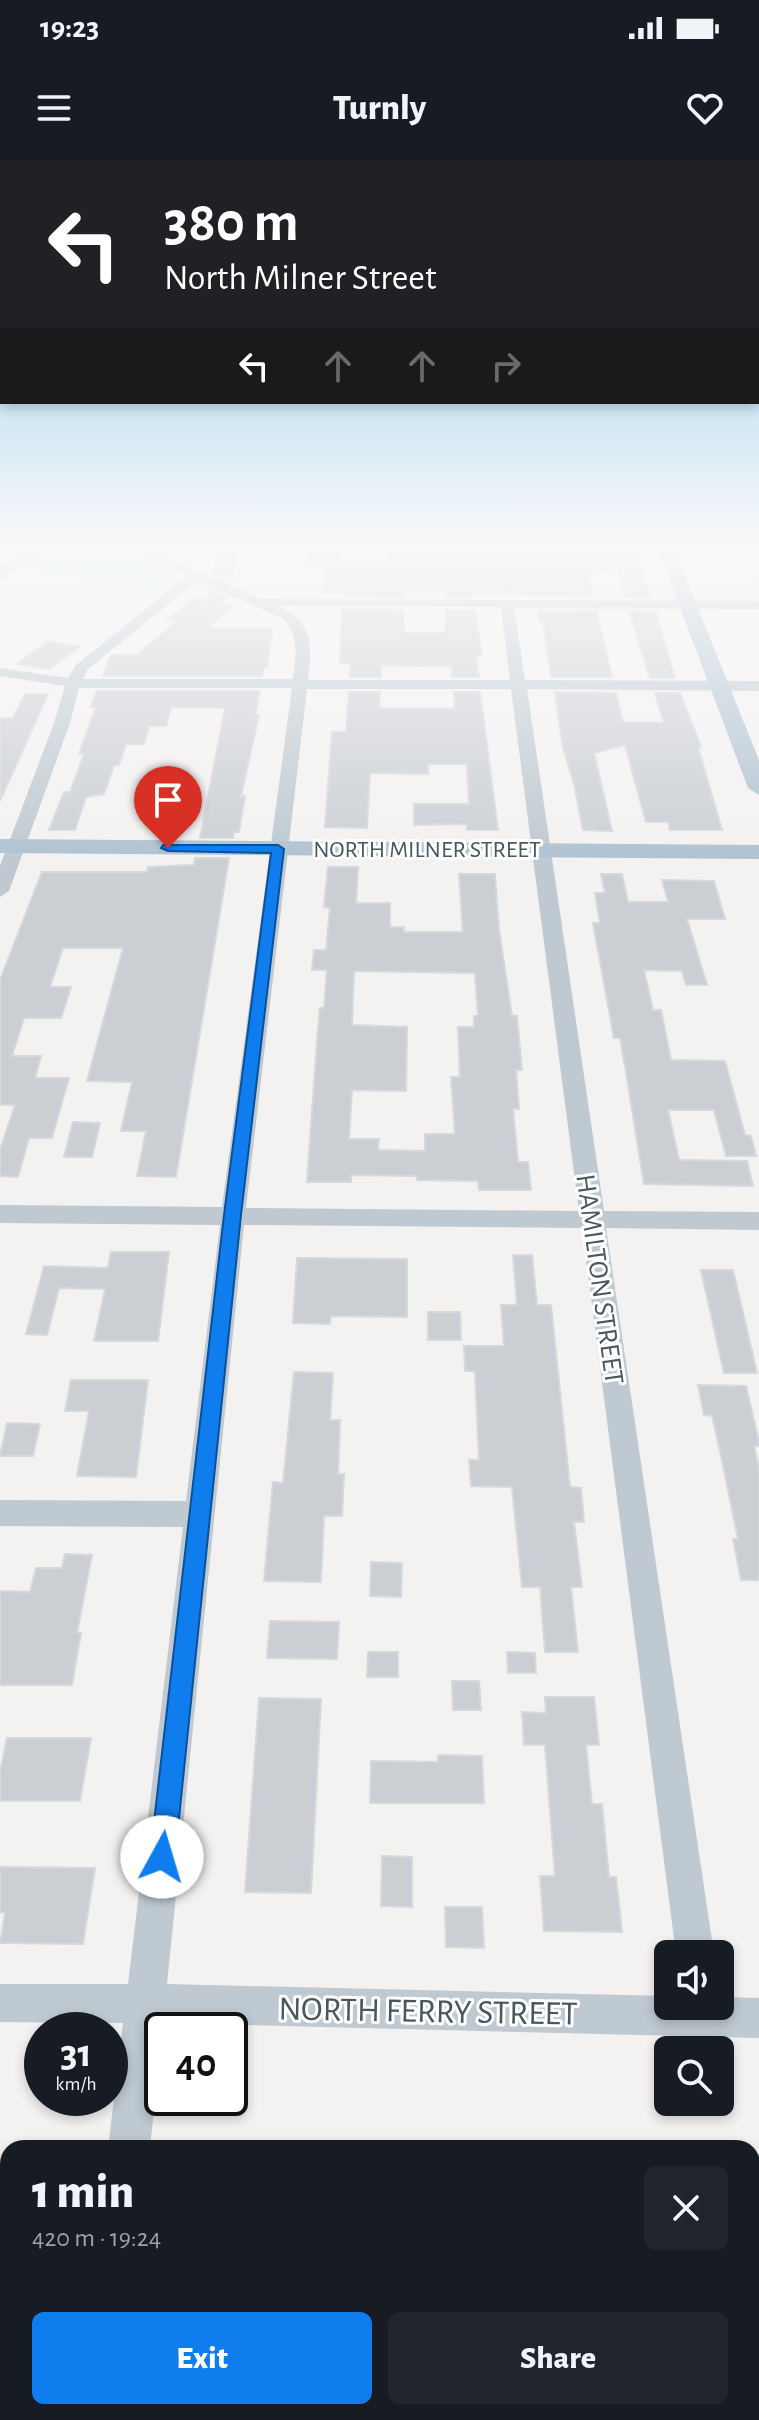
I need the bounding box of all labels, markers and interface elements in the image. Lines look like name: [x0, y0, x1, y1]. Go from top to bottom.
text: 19:23: [40, 13, 99, 43]
icon: menu: [32, 86, 76, 130]
icon: heart: [683, 86, 727, 130]
text: Turnly: [333, 90, 426, 126]
icon: left: [32, 192, 136, 296]
text: 380 m: [164, 195, 299, 251]
text: North Milner Street: [164, 260, 436, 296]
icon: left: [232, 344, 276, 388]
icon: ahead: [316, 344, 360, 388]
icon: ahead: [400, 344, 444, 388]
icon: right: [484, 344, 528, 388]
pin: [134, 766, 202, 848]
icon: arrive: [146, 778, 190, 822]
street label: NORTH MILNER STREET: [313, 838, 541, 862]
street label: HAMILTON STREET: [570, 1172, 628, 1387]
position arrow: [120, 1815, 204, 1899]
map controls: [654, 1940, 734, 2116]
button: sound: [654, 1940, 734, 2020]
street label: NORTH FERRY STREET: [278, 1992, 578, 2032]
speed limit sign: 40: [144, 2012, 248, 2116]
text: 31: [60, 2034, 92, 2074]
button: search: [654, 2036, 734, 2116]
text: km/h: [55, 2074, 97, 2094]
button: close: [644, 2166, 728, 2250]
text: 1 min: [32, 2169, 134, 2217]
text: 420 m · 19:24: [32, 2225, 161, 2251]
button: Exit: [32, 2312, 372, 2404]
button: Share: [388, 2312, 728, 2404]

